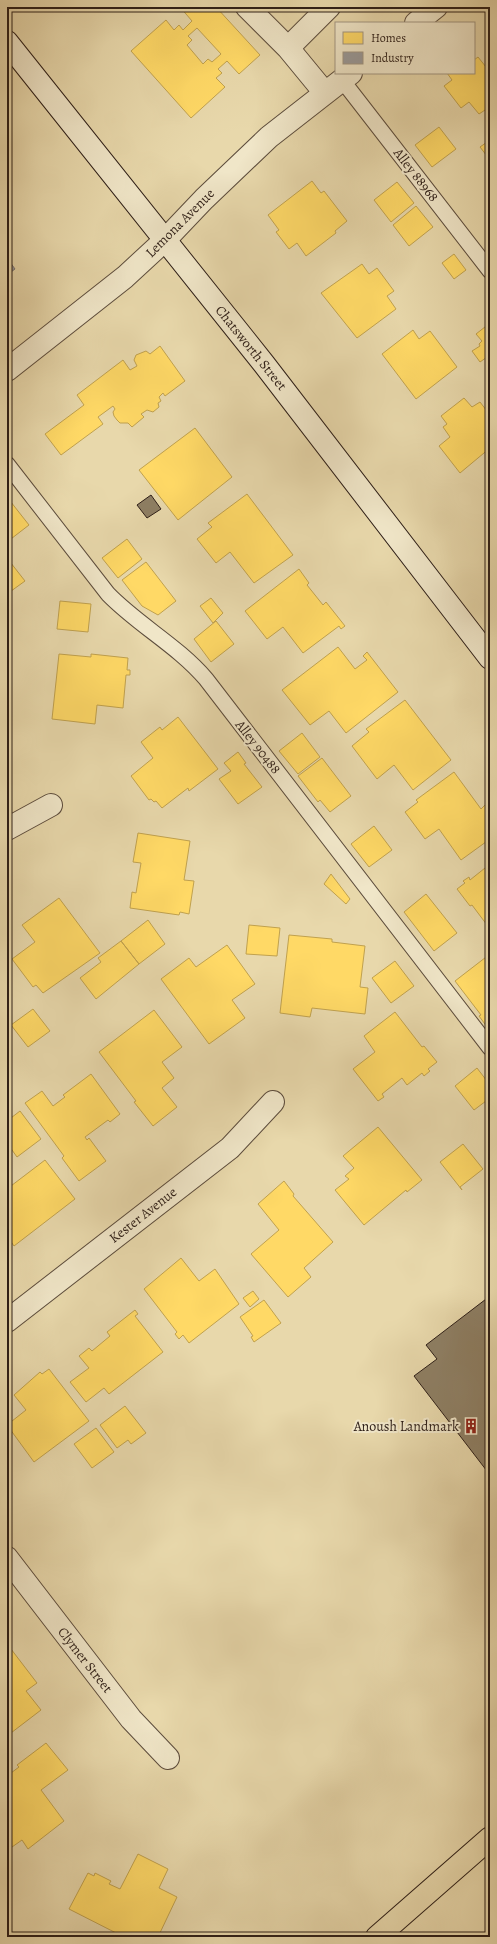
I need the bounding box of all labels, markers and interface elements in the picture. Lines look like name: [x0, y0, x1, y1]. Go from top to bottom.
legend: [335, 22, 475, 74]
text: Homes: [371, 30, 406, 46]
text: Industry: [371, 50, 414, 66]
street label: Alley 88968: [388, 143, 443, 206]
street label: Lemona Avenue: [141, 184, 219, 262]
street label: Chatsworth Street: [211, 301, 291, 395]
street label: Alley 90488: [230, 715, 285, 778]
street label: Kester Avenue: [105, 1183, 181, 1247]
place label: Anoush Landmark: [353, 1417, 459, 1436]
building icon: Anoush Landmark: [462, 1417, 480, 1435]
street label: Clymer Street: [53, 1623, 117, 1697]

